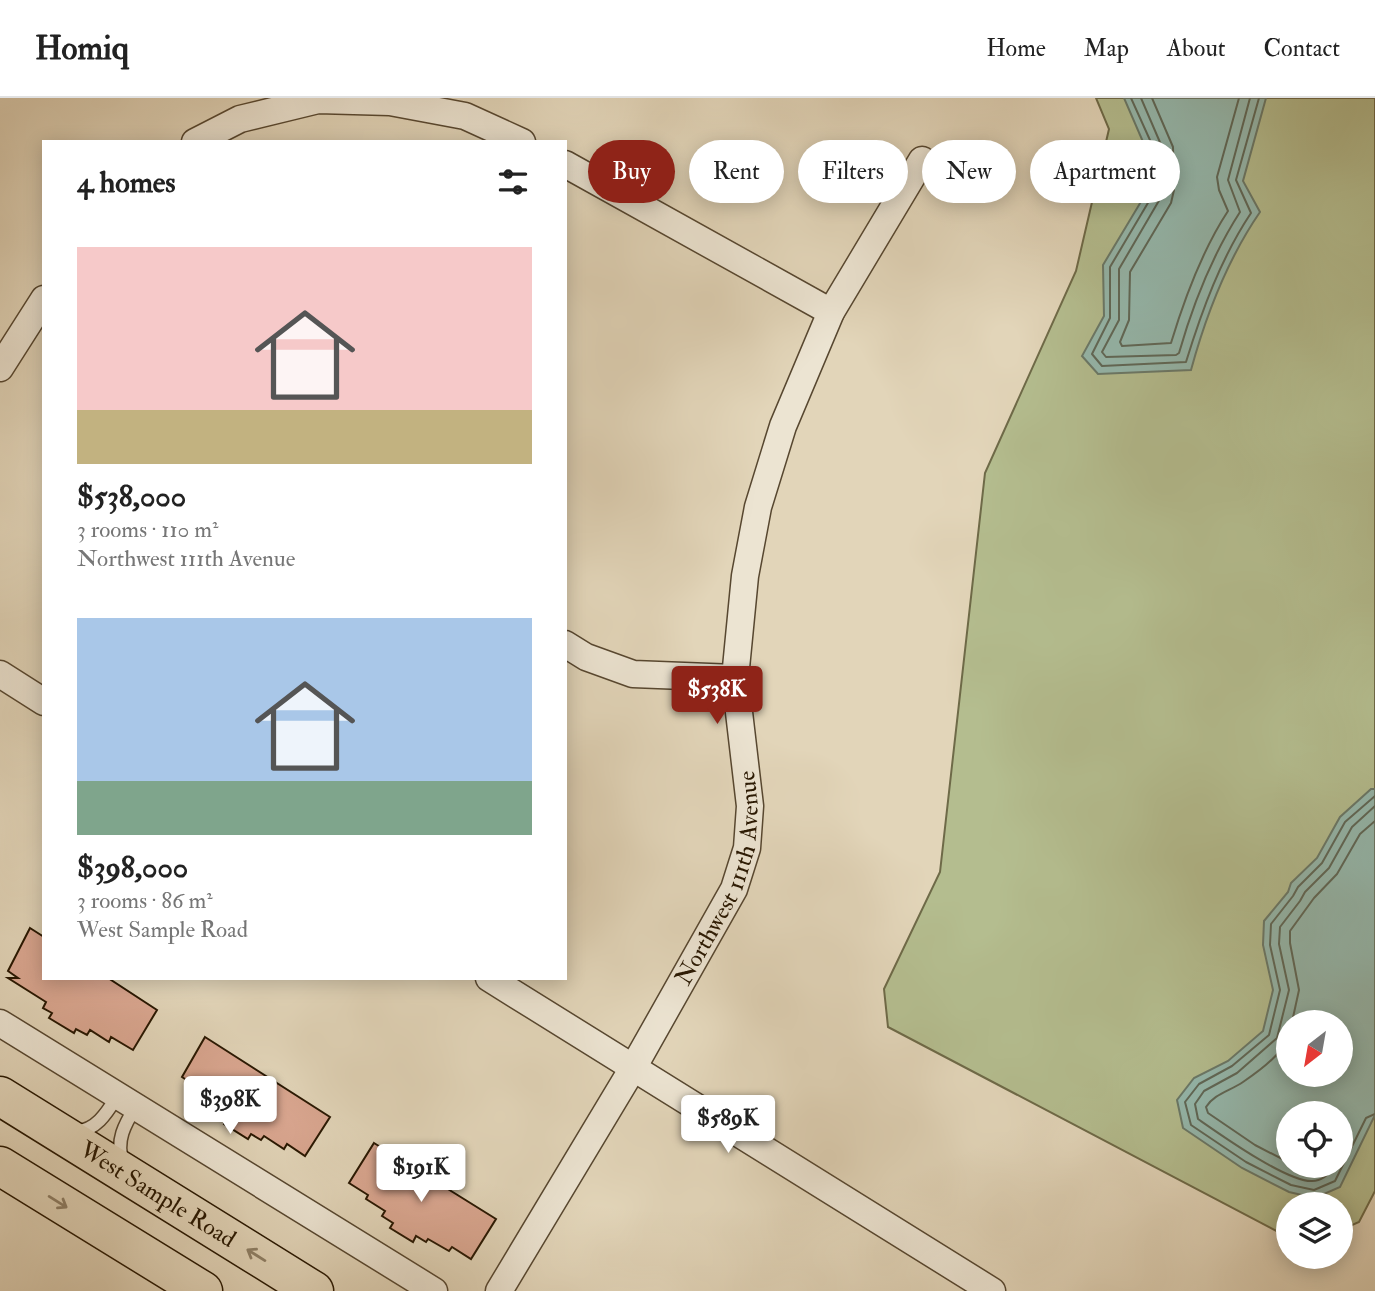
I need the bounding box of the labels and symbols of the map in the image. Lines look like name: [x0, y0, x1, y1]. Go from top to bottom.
pin: $538K: [668, 666, 766, 726]
street label: Northwest 111th Avenue: [668, 769, 765, 990]
north arrow: [1276, 1010, 1353, 1087]
pin: $398K: [181, 1076, 279, 1136]
pin: $589K: [679, 1096, 777, 1155]
street label: West Sample Road: [73, 1133, 242, 1254]
pin: $191K: [372, 1144, 470, 1204]
one-way arrow: [48, 1195, 68, 1209]
one-way arrow: [247, 1248, 267, 1262]

